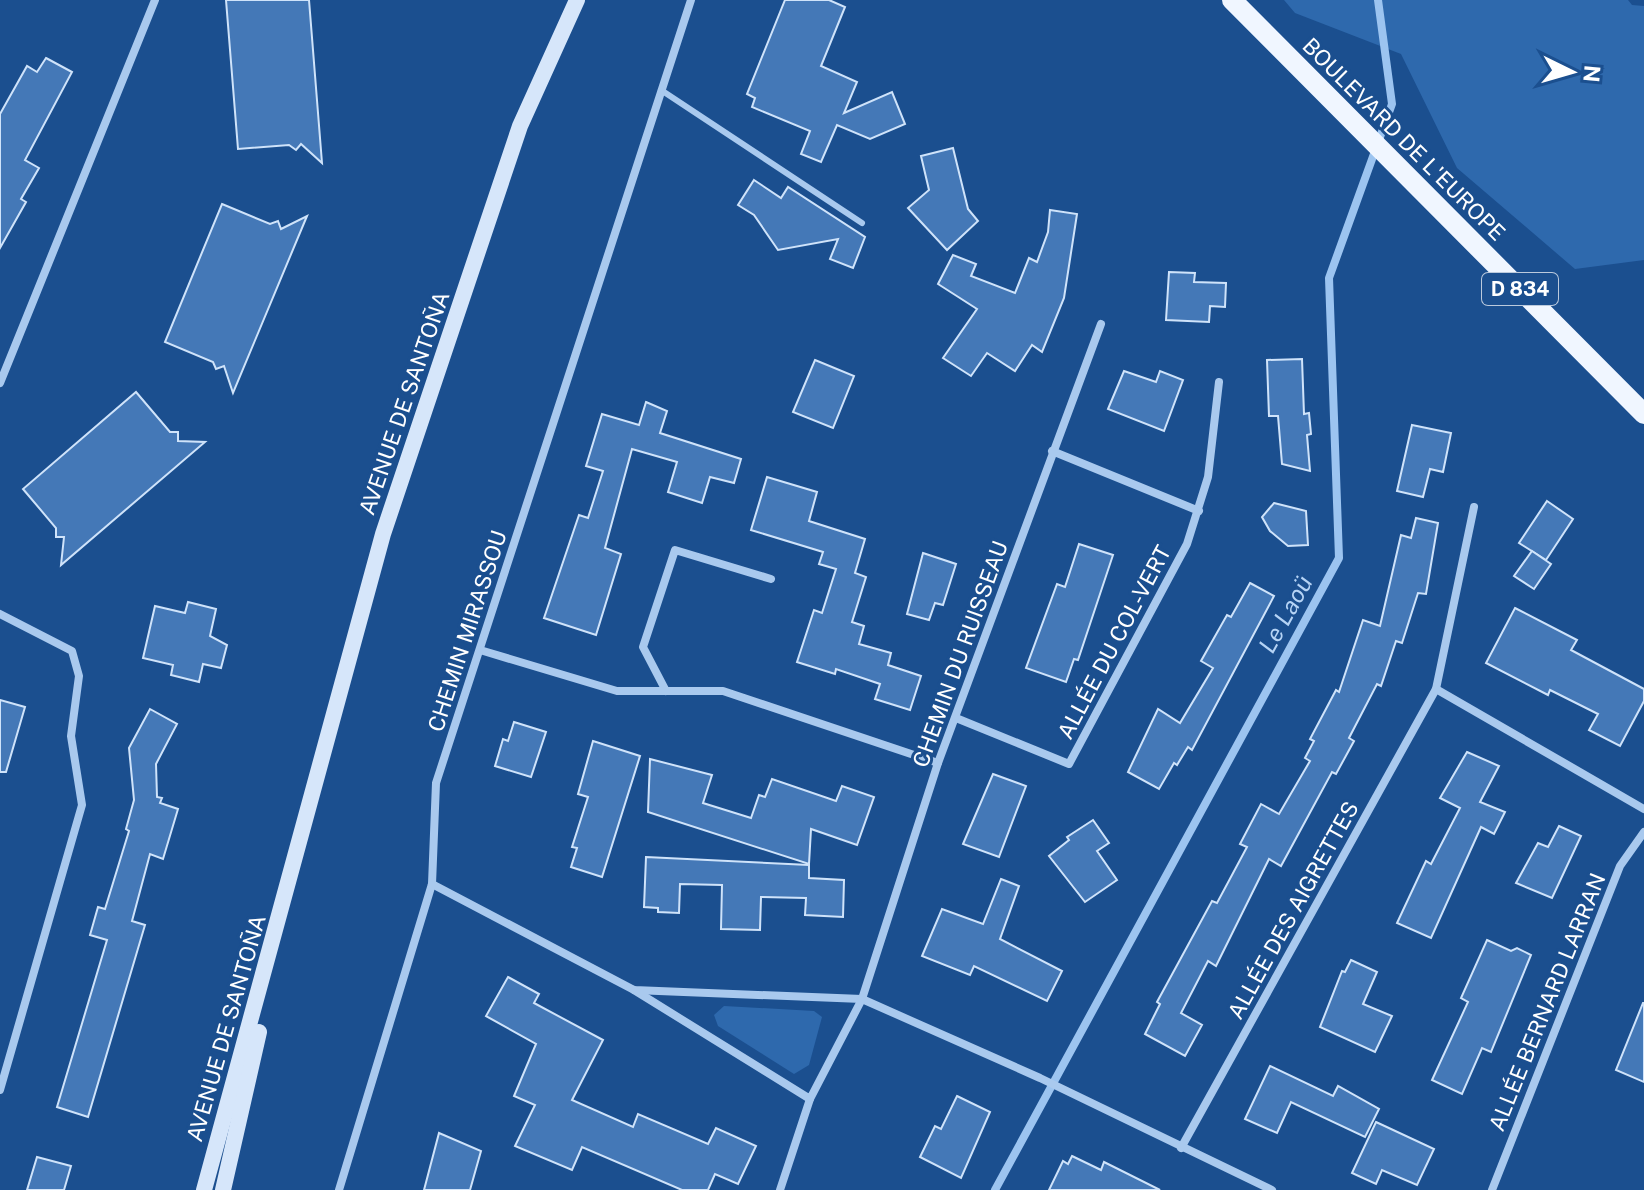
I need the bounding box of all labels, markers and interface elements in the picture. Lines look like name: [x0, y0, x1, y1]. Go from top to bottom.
street label: BOULEVARD DE L'EUROPE: [1297, 32, 1511, 246]
north arrow: [1532, 32, 1612, 112]
text: N: [1578, 64, 1606, 83]
road number: D 834: [1482, 273, 1558, 305]
street label: AVENUE DE SANTOÑA: [353, 287, 454, 518]
street label: CHEMIN MIRASSOU: [422, 527, 512, 735]
street label: CHEMIN DU RUISSEAU: [907, 537, 1013, 771]
street label: ALLÉE DU COL-VERT: [1052, 541, 1176, 743]
water label: Le Laoü: [1252, 571, 1318, 657]
street label: ALLÉE DES AIGRETTES: [1222, 797, 1364, 1023]
street label: ALLÉE BERNARD LARRAN: [1483, 869, 1611, 1135]
street label: AVENUE DE SANTOÑA: [180, 911, 271, 1144]

